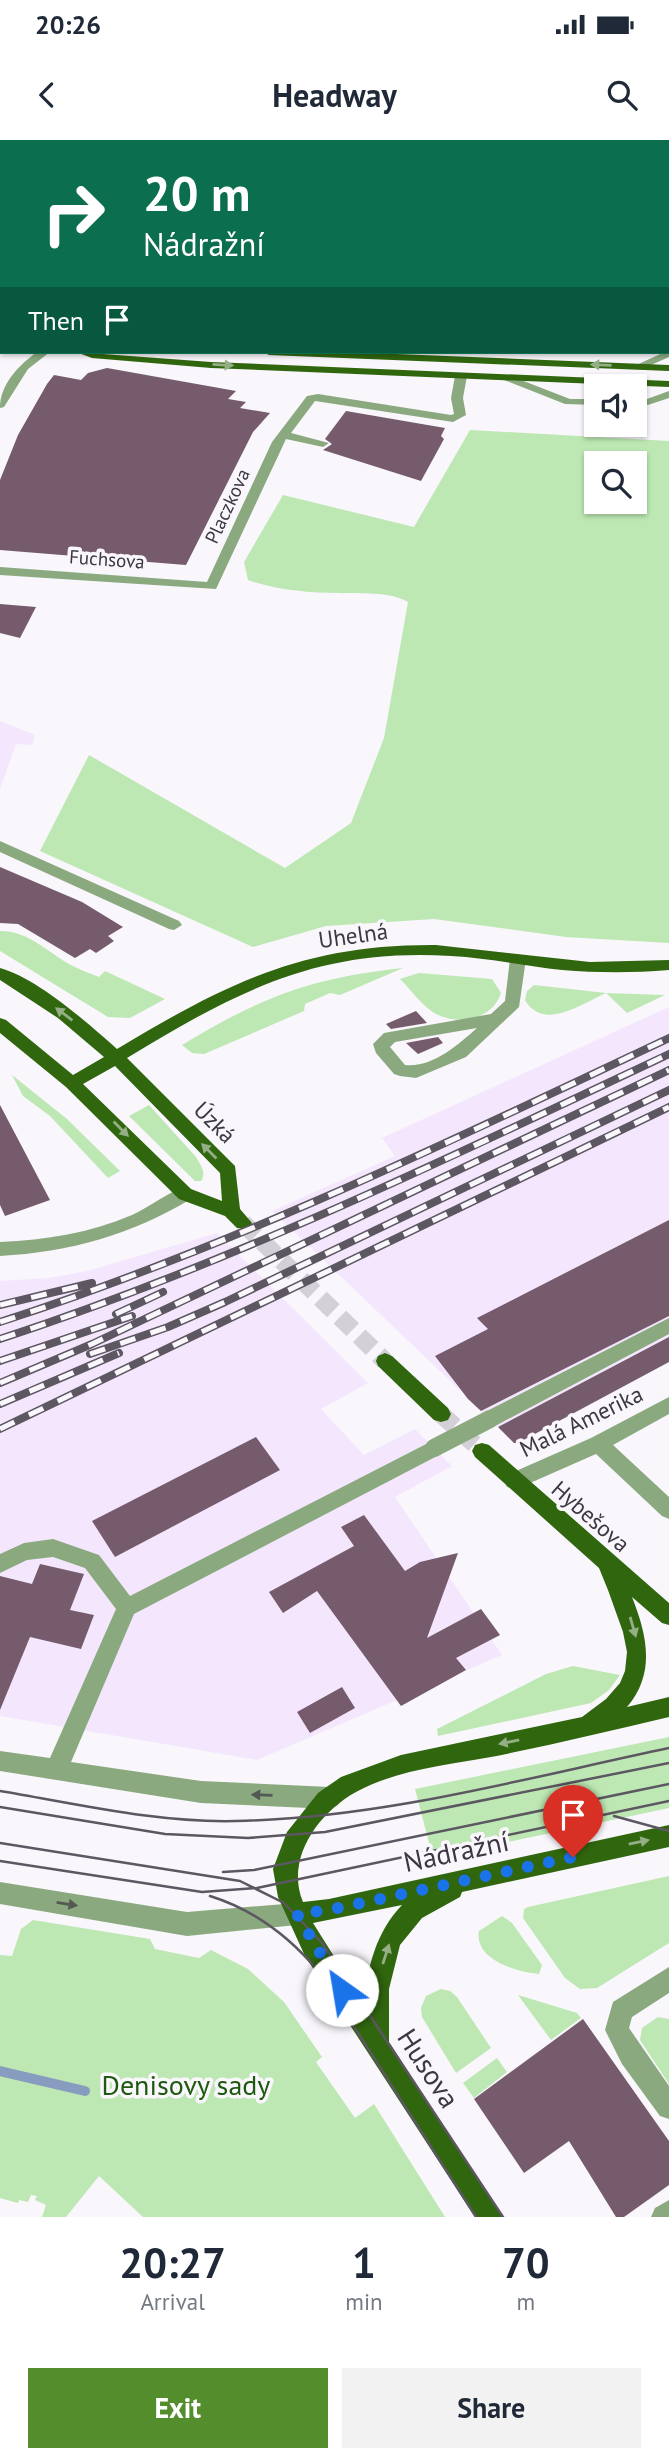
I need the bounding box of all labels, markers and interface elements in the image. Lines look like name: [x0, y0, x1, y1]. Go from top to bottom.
text: 20:26: [35, 8, 101, 41]
text: Headway: [272, 74, 397, 116]
icon: back: [28, 76, 66, 114]
icon: search: [603, 76, 641, 114]
text: 20 m: [143, 161, 250, 225]
icon: right: [28, 168, 119, 259]
text: Nádražní: [143, 223, 265, 265]
icon: arrive: [98, 301, 136, 339]
text: Then: [28, 304, 84, 337]
one-way arrow: [212, 360, 234, 371]
one-way arrow: [590, 360, 612, 371]
map controls: [584, 374, 647, 514]
button: sound: [584, 374, 647, 437]
button: search: [584, 451, 647, 514]
street label: Placzkova: [199, 465, 255, 547]
street label: Fuchsova: [68, 544, 146, 574]
street label: Uhelná: [316, 916, 390, 954]
one-way arrow: [56, 1007, 74, 1022]
street label: Úzká: [188, 1095, 242, 1149]
one-way arrow: [113, 1121, 130, 1138]
one-way arrow: [201, 1143, 217, 1159]
street label: Malá Amerika: [515, 1379, 647, 1463]
street label: Hybešova: [546, 1474, 636, 1558]
one-way arrow: [628, 1616, 638, 1637]
one-way arrow: [498, 1737, 520, 1748]
pin: [543, 1785, 603, 1857]
one-way arrow: [251, 1789, 273, 1800]
icon: arrive: [554, 1796, 592, 1834]
street label: Nádražní: [400, 1822, 512, 1880]
one-way arrow: [629, 1837, 651, 1848]
one-way arrow: [56, 1899, 78, 1910]
one-way arrow: [381, 1943, 391, 1964]
position arrow: [305, 1953, 379, 2027]
street label: Husova: [390, 2021, 468, 2115]
park label: Denisovy sady: [102, 2066, 270, 2103]
text: 20:27: [119, 2235, 226, 2290]
text: 1: [352, 2235, 376, 2290]
text: 70: [502, 2235, 550, 2290]
text: Arrival: [140, 2287, 205, 2316]
text: min: [345, 2287, 383, 2316]
text: m: [516, 2287, 535, 2316]
button: Exit: [28, 2368, 328, 2448]
button: Share: [342, 2368, 641, 2448]

